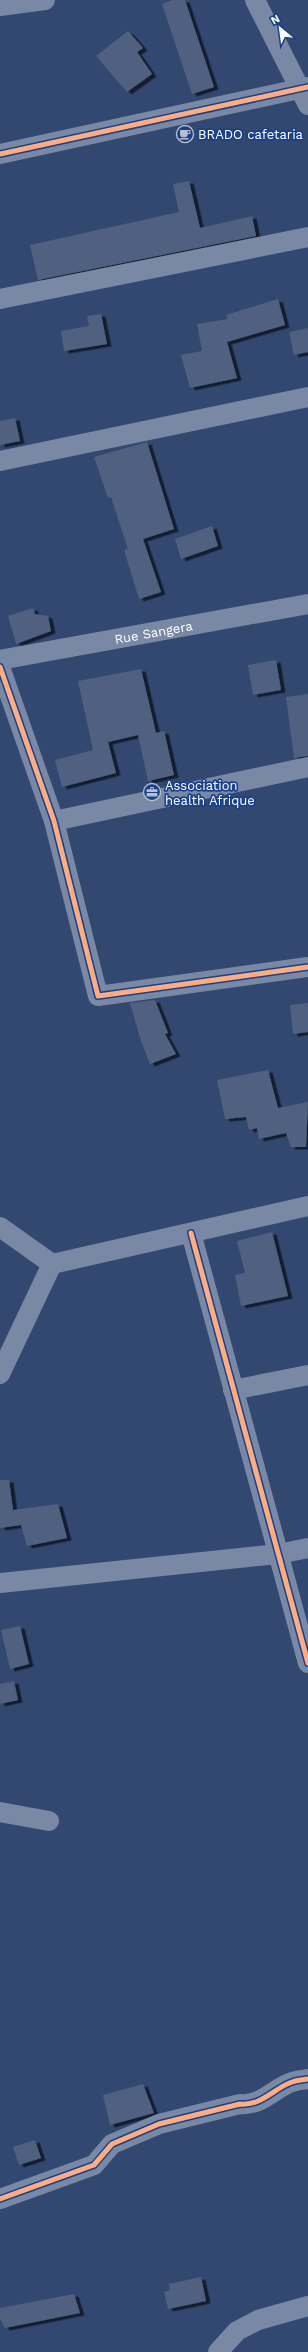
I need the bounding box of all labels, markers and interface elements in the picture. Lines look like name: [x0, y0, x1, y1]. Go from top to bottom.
north arrow: [260, 8, 300, 48]
text: N: [269, 12, 282, 27]
cafe icon: BRADO cafetaria: [175, 124, 195, 144]
place label: BRADO cafetaria: [198, 127, 304, 142]
street label: Rue Sangera: [113, 618, 194, 647]
place label: Association health Afrique: [165, 778, 255, 808]
office icon: Association health Afrique: [142, 782, 162, 802]

